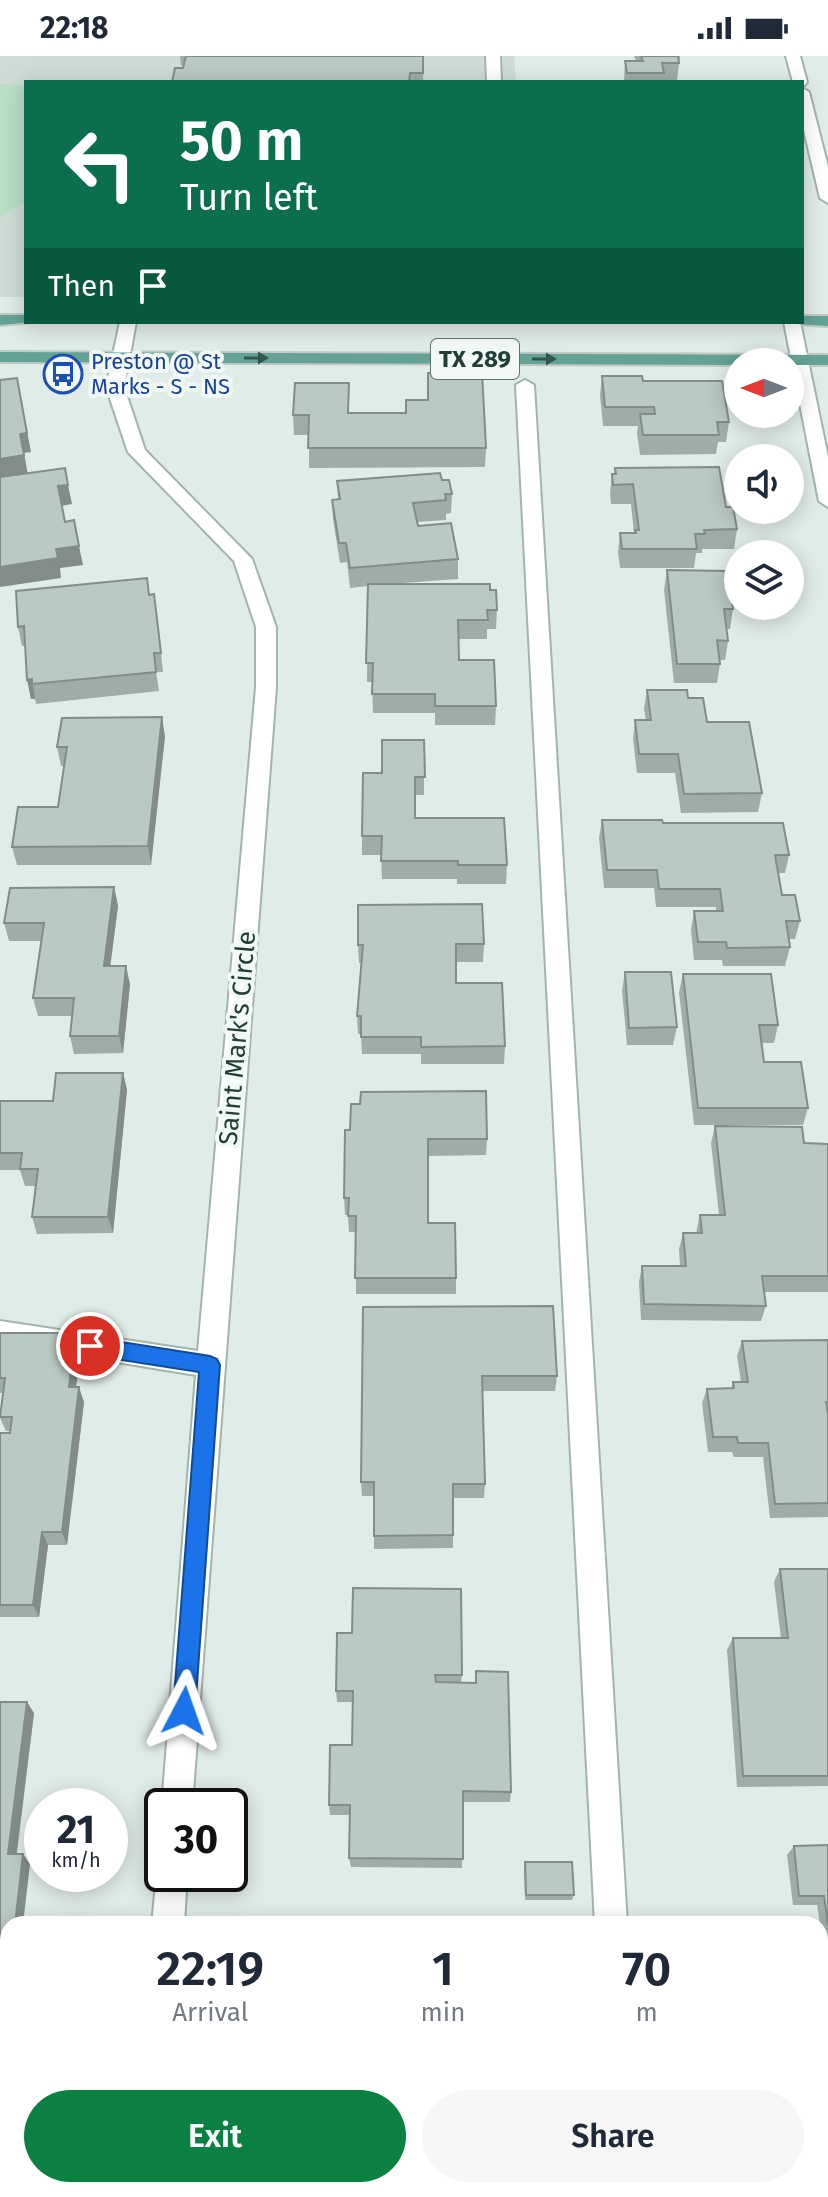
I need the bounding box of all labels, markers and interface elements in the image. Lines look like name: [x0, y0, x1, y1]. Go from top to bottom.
text: 22:18: [40, 10, 109, 46]
text: 50 m: [180, 108, 303, 175]
icon: left: [48, 112, 152, 216]
text: Turn left: [180, 176, 318, 220]
icon: arrive: [131, 264, 175, 308]
text: Then: [48, 268, 115, 304]
road number: TX 289: [431, 339, 519, 379]
place label: Preston @ St Marks - S - NS: [91, 348, 230, 400]
north arrow: [724, 348, 804, 428]
map controls: [724, 348, 804, 620]
one-way arrow: [244, 352, 269, 364]
bus stop icon: Preston @ St Marks - S - NS: [42, 353, 84, 395]
one-way arrow: [532, 353, 557, 365]
button: sound: [724, 444, 804, 524]
button: layers: [724, 540, 804, 620]
street label: Saint Mark's Circle: [213, 930, 262, 1146]
pin: [56, 1312, 124, 1380]
icon: arrive: [68, 1324, 112, 1368]
position arrow: [142, 1669, 226, 1753]
speed limit sign: 30: [144, 1788, 248, 1892]
text: 21: [57, 1806, 95, 1854]
text: km/h: [51, 1848, 101, 1872]
text: 22:19: [157, 1940, 264, 1998]
text: 1: [432, 1940, 454, 1998]
text: 70: [622, 1940, 671, 1998]
text: Arrival: [172, 1997, 248, 2028]
text: min: [421, 1997, 465, 2028]
text: m: [636, 1997, 658, 2028]
button: Exit: [24, 2090, 406, 2182]
button: Share: [422, 2090, 804, 2182]

